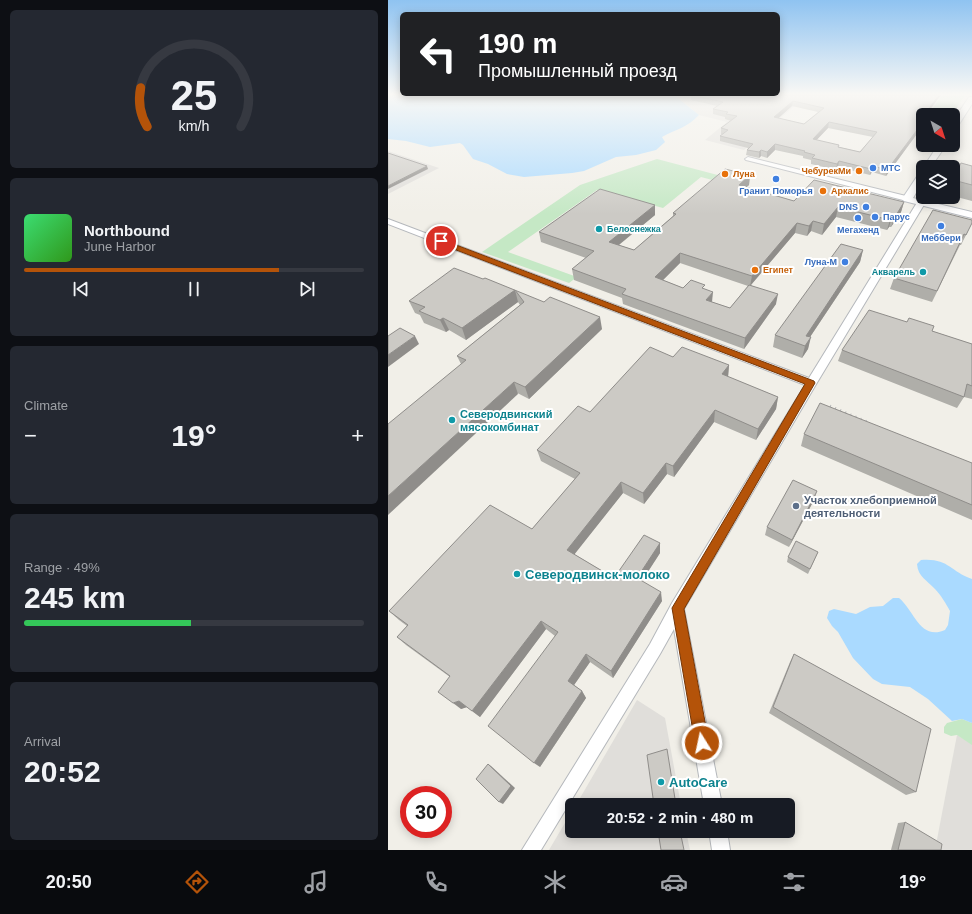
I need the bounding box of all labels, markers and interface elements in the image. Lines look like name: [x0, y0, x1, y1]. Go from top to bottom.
icon: left: [412, 28, 464, 80]
text: 190 m: [478, 28, 557, 59]
text: Промышленный проезд: [478, 61, 677, 81]
text: 25: [171, 72, 217, 119]
north arrow: [916, 108, 960, 152]
map controls: [916, 108, 960, 204]
text: km/h: [179, 118, 210, 134]
button: layers: [916, 160, 960, 204]
marker: МТС: [868, 163, 878, 173]
place label: МТС: [881, 163, 901, 173]
place label: ЧебурекМи: [801, 166, 851, 176]
marker: ЧебурекМи: [854, 166, 864, 176]
marker: Луна: [720, 169, 730, 179]
place label: Луна: [733, 169, 756, 179]
marker: Гранит Поморья: [771, 174, 781, 184]
place label: Гранит Поморья: [739, 186, 813, 196]
marker: Аркалис: [818, 186, 828, 196]
place label: Аркалис: [831, 186, 869, 196]
place label: DNS: [839, 202, 858, 212]
marker: DNS: [861, 202, 871, 212]
marker: Парус: [870, 212, 880, 222]
place label: Парус: [883, 212, 910, 222]
marker: Мегахенд: [853, 213, 863, 223]
marker: Меббери: [936, 221, 946, 231]
text: Northbound: [84, 222, 170, 239]
pin: [424, 224, 458, 258]
marker: Белоснежка: [594, 224, 604, 234]
place label: Белоснежка: [607, 224, 662, 234]
place label: Мегахенд: [837, 225, 879, 235]
icon: arrive: [430, 230, 452, 252]
place label: Меббери: [921, 233, 961, 243]
text: June Harbor: [84, 239, 156, 254]
place label: Луна-М: [805, 257, 837, 267]
marker: Луна-М: [840, 257, 850, 267]
marker: Египет: [750, 265, 760, 275]
place label: Египет: [763, 265, 794, 275]
place label: Акварель: [872, 267, 915, 277]
marker: Акварель: [918, 267, 928, 277]
icon: previous: [70, 278, 92, 300]
icon: pause: [183, 278, 205, 300]
icon: next: [296, 278, 318, 300]
text: Climate: [24, 398, 68, 413]
place label: Северодвинский мясокомбинат: [460, 408, 552, 433]
marker: Северодвинский мясокомбинат: [447, 415, 457, 425]
text: 19°: [171, 419, 217, 452]
text: −: [24, 423, 37, 448]
text: +: [351, 423, 364, 448]
place label: Участок хлебоприемной деятельности: [804, 494, 937, 519]
marker: Участок хлебоприемной деятельности: [791, 501, 801, 511]
text: Range · 49%: [24, 560, 100, 575]
place label: Северодвинск-молоко: [525, 567, 670, 582]
marker: Северодвинск-молоко: [512, 569, 522, 579]
text: 245 km: [24, 581, 126, 614]
position arrow: [681, 722, 723, 764]
text: Arrival: [24, 734, 61, 749]
text: 20:52: [24, 755, 101, 788]
place label: AutoCare: [669, 775, 728, 790]
marker: AutoCare: [656, 777, 666, 787]
speed limit sign: 30: [400, 786, 452, 838]
text: 20:52 · 2 min · 480 m: [607, 809, 753, 826]
icon: directions: [183, 868, 211, 896]
icon: music: [302, 868, 330, 896]
icon: phone: [422, 868, 450, 896]
icon: climate: [541, 868, 569, 896]
icon: car: [660, 868, 688, 896]
icon: filters: [780, 868, 808, 896]
text: 20:50: [46, 872, 92, 892]
text: 19°: [899, 872, 926, 892]

